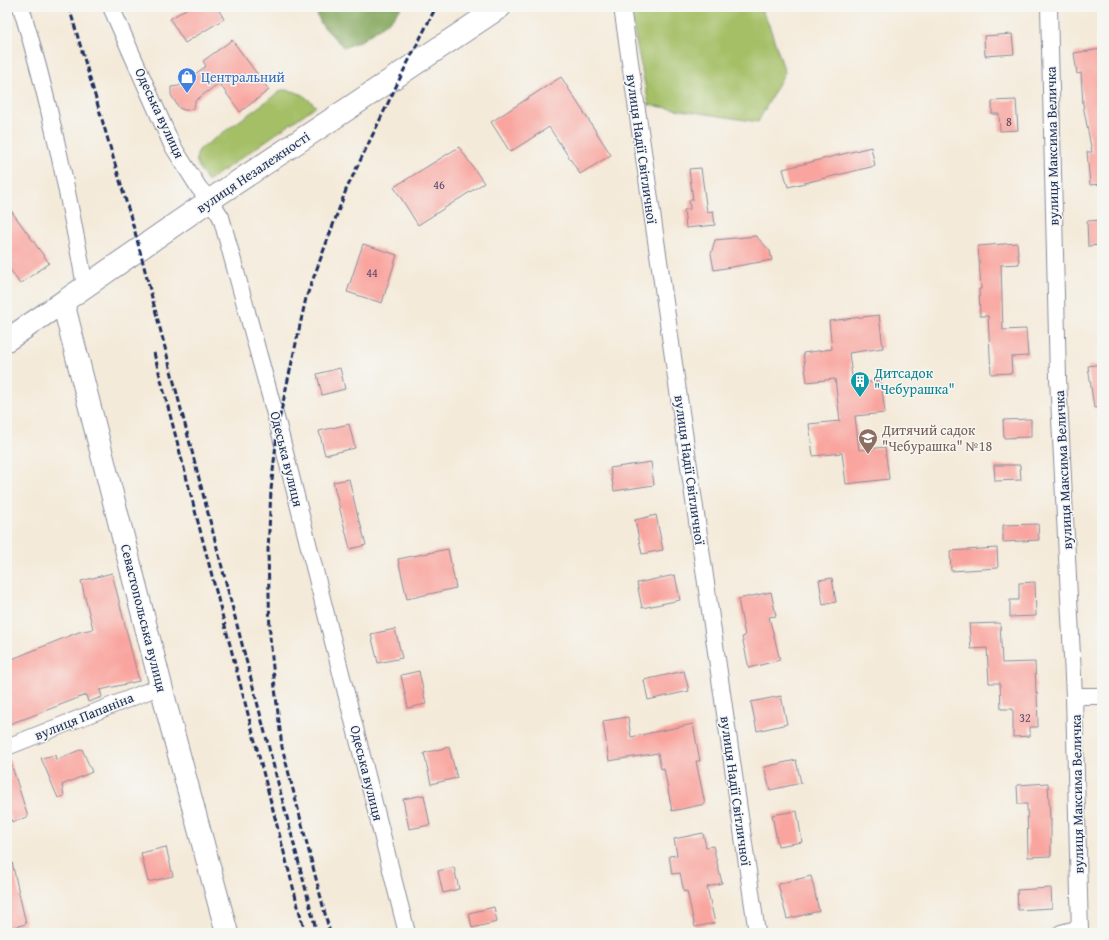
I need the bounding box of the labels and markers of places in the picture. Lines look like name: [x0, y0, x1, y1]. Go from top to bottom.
shop icon: Центральний: [176, 66, 198, 94]
place label: Центральний: [201, 67, 285, 87]
place label: Дитсадок "Чебурашка": [873, 363, 955, 399]
building icon: Дитсадок "Чебурашка": [849, 370, 871, 398]
place label: Дитячий садок "Чебурашка" №18: [881, 420, 993, 456]
school or university icon: Дитячий садок "Чебурашка" №18: [857, 427, 879, 455]

